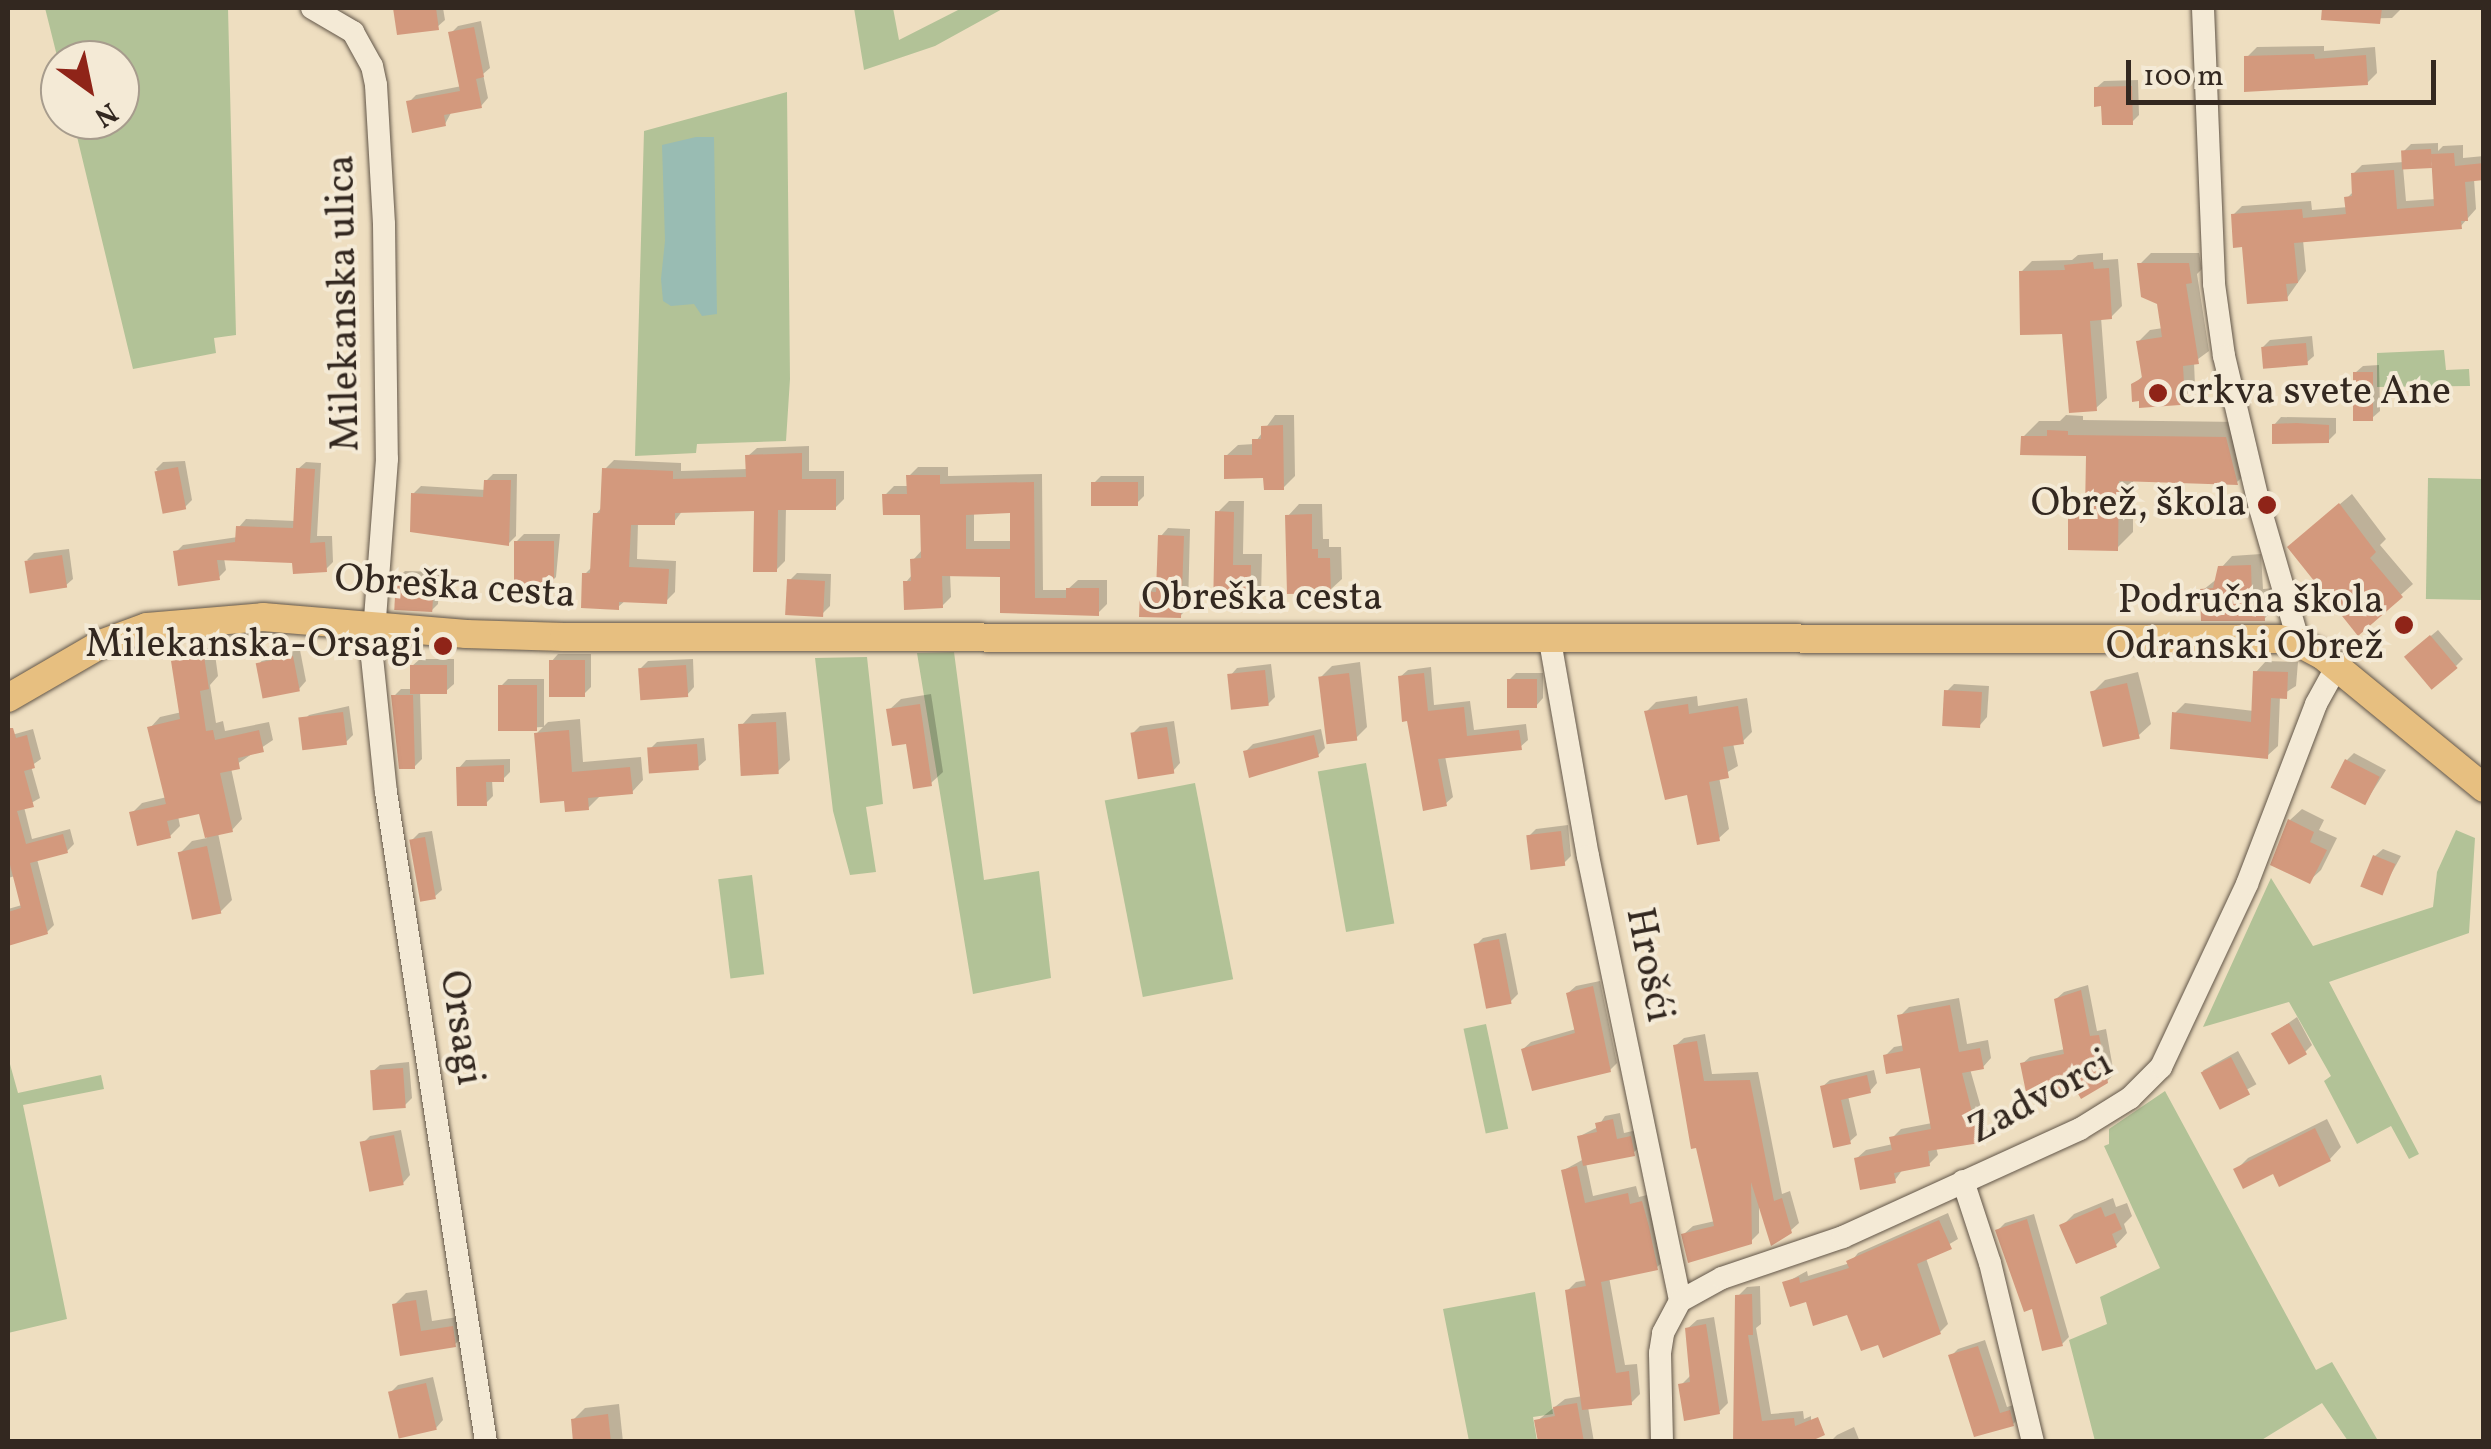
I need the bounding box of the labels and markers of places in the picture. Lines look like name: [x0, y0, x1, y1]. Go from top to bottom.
place label: crkva svete Ane: [2178, 369, 2451, 417]
marker: crkva svete Ane: [2147, 382, 2169, 404]
place label: Obrež, škola: [2031, 481, 2247, 529]
marker: Obrež, škola: [2256, 494, 2278, 516]
place label: Područna škola Odranski Obrež: [2106, 578, 2384, 672]
marker: Područna škola Odranski Obrež: [2393, 614, 2415, 636]
place label: Milekanska-Orsagi: [85, 622, 423, 670]
marker: Milekanska-Orsagi: [432, 635, 454, 657]

